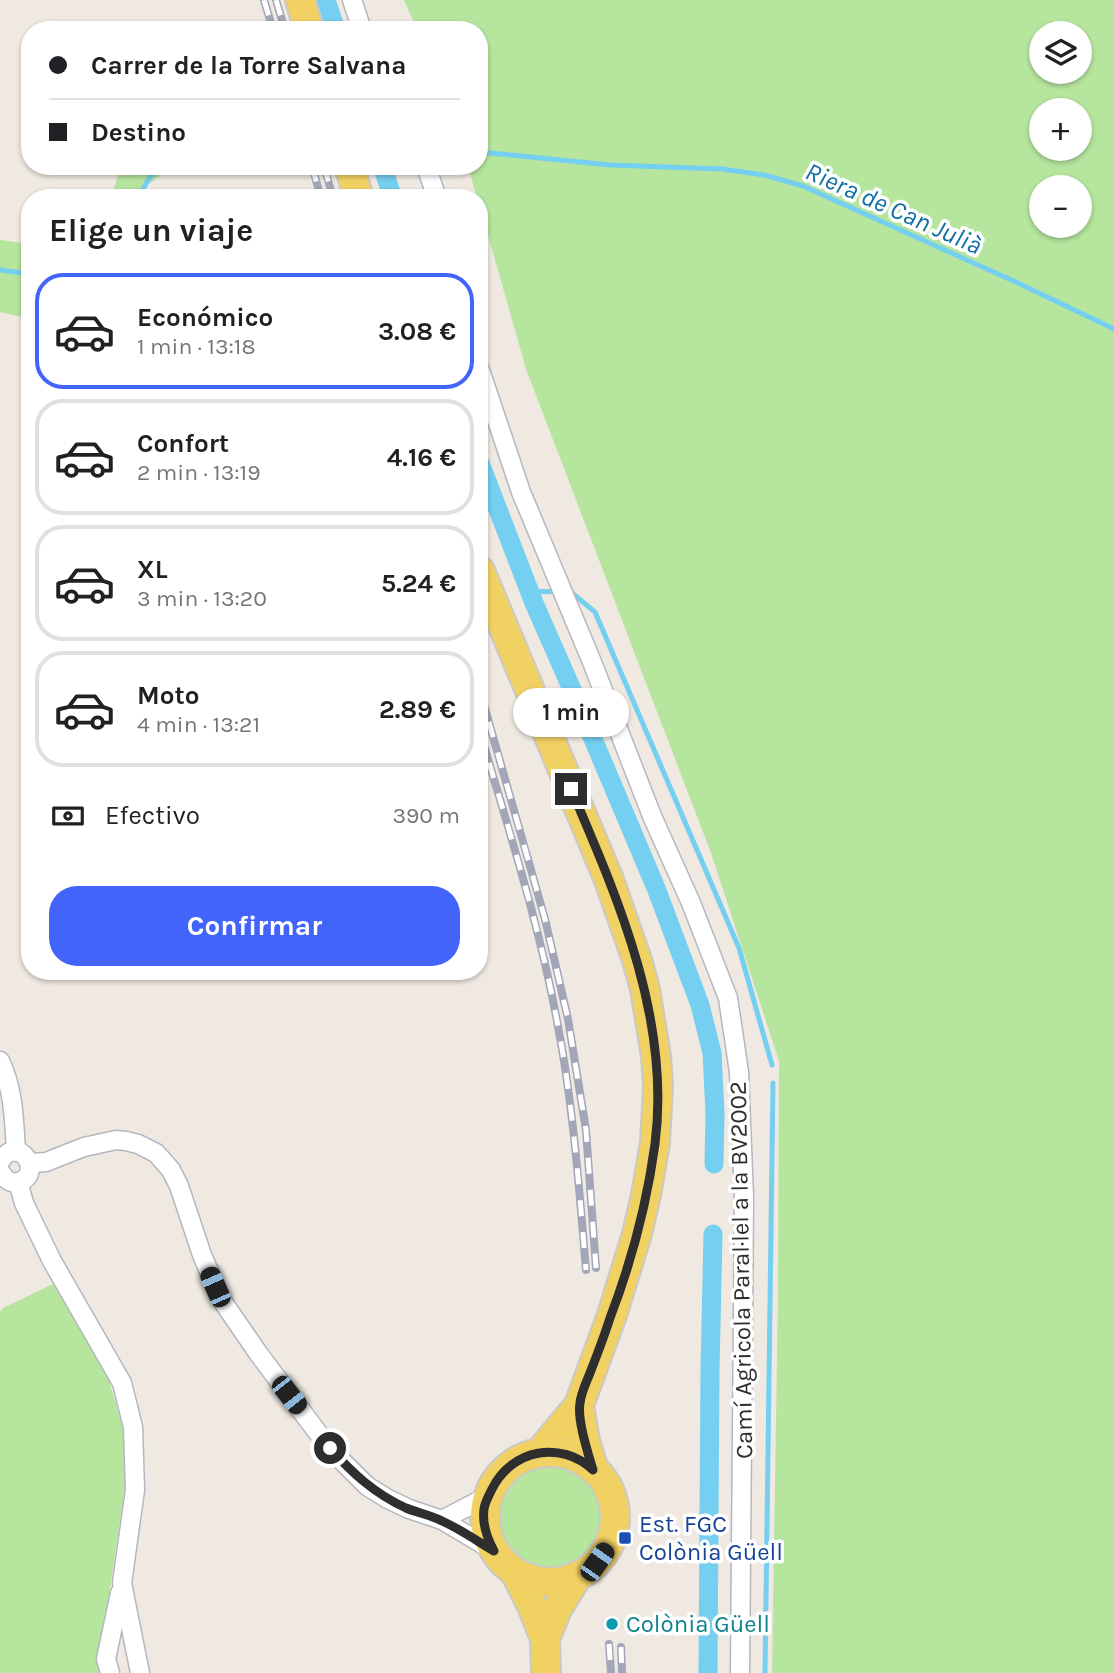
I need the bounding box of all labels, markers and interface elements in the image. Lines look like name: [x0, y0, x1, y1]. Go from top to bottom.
map controls: [1029, 21, 1092, 238]
button: layers: [1029, 21, 1092, 84]
text: Carrer de la Torre Salvana: [91, 50, 406, 81]
button: +: [1029, 98, 1092, 161]
text: Destino: [91, 117, 186, 148]
water label: Riera de Can Julià: [801, 156, 987, 261]
button: −: [1029, 175, 1092, 238]
text: Elige un viaje: [49, 212, 253, 249]
icon: car: [53, 300, 116, 363]
text: Económico: [137, 302, 273, 333]
text: 3.08 €: [378, 316, 456, 347]
text: 1 min · 13:18: [137, 333, 256, 360]
icon: car: [53, 426, 116, 489]
text: Confort: [137, 428, 229, 459]
text: 4.16 €: [387, 442, 456, 473]
text: 2 min · 13:19: [137, 459, 261, 486]
icon: car: [53, 552, 116, 615]
text: XL: [137, 554, 168, 585]
text: 5.24 €: [381, 568, 456, 599]
text: 3 min · 13:20: [137, 585, 267, 612]
icon: car: [53, 678, 116, 741]
text: Moto: [137, 680, 199, 711]
callout: 1 min: [513, 688, 629, 736]
text: 2.89 €: [379, 694, 456, 725]
text: 1 min: [542, 699, 600, 726]
text: 4 min · 13:21: [137, 711, 260, 738]
route end: [555, 773, 587, 805]
icon: cash: [49, 797, 87, 835]
text: Efectivo: [105, 800, 200, 831]
text: 390 m: [392, 802, 460, 829]
button: Confirmar: [49, 886, 460, 966]
street label: Camí Agricola Paral·lel a la BV2002: [724, 1081, 758, 1459]
car: [197, 1264, 234, 1310]
car: [268, 1372, 311, 1418]
route start: [314, 1432, 346, 1464]
place label: Est. FGC Colònia Güell: [639, 1510, 783, 1566]
marker: Est. FGC Colònia Güell: [617, 1530, 633, 1546]
car: [577, 1539, 618, 1585]
place label: Colònia Güell: [626, 1610, 770, 1638]
marker: Colònia Güell: [604, 1616, 620, 1632]

